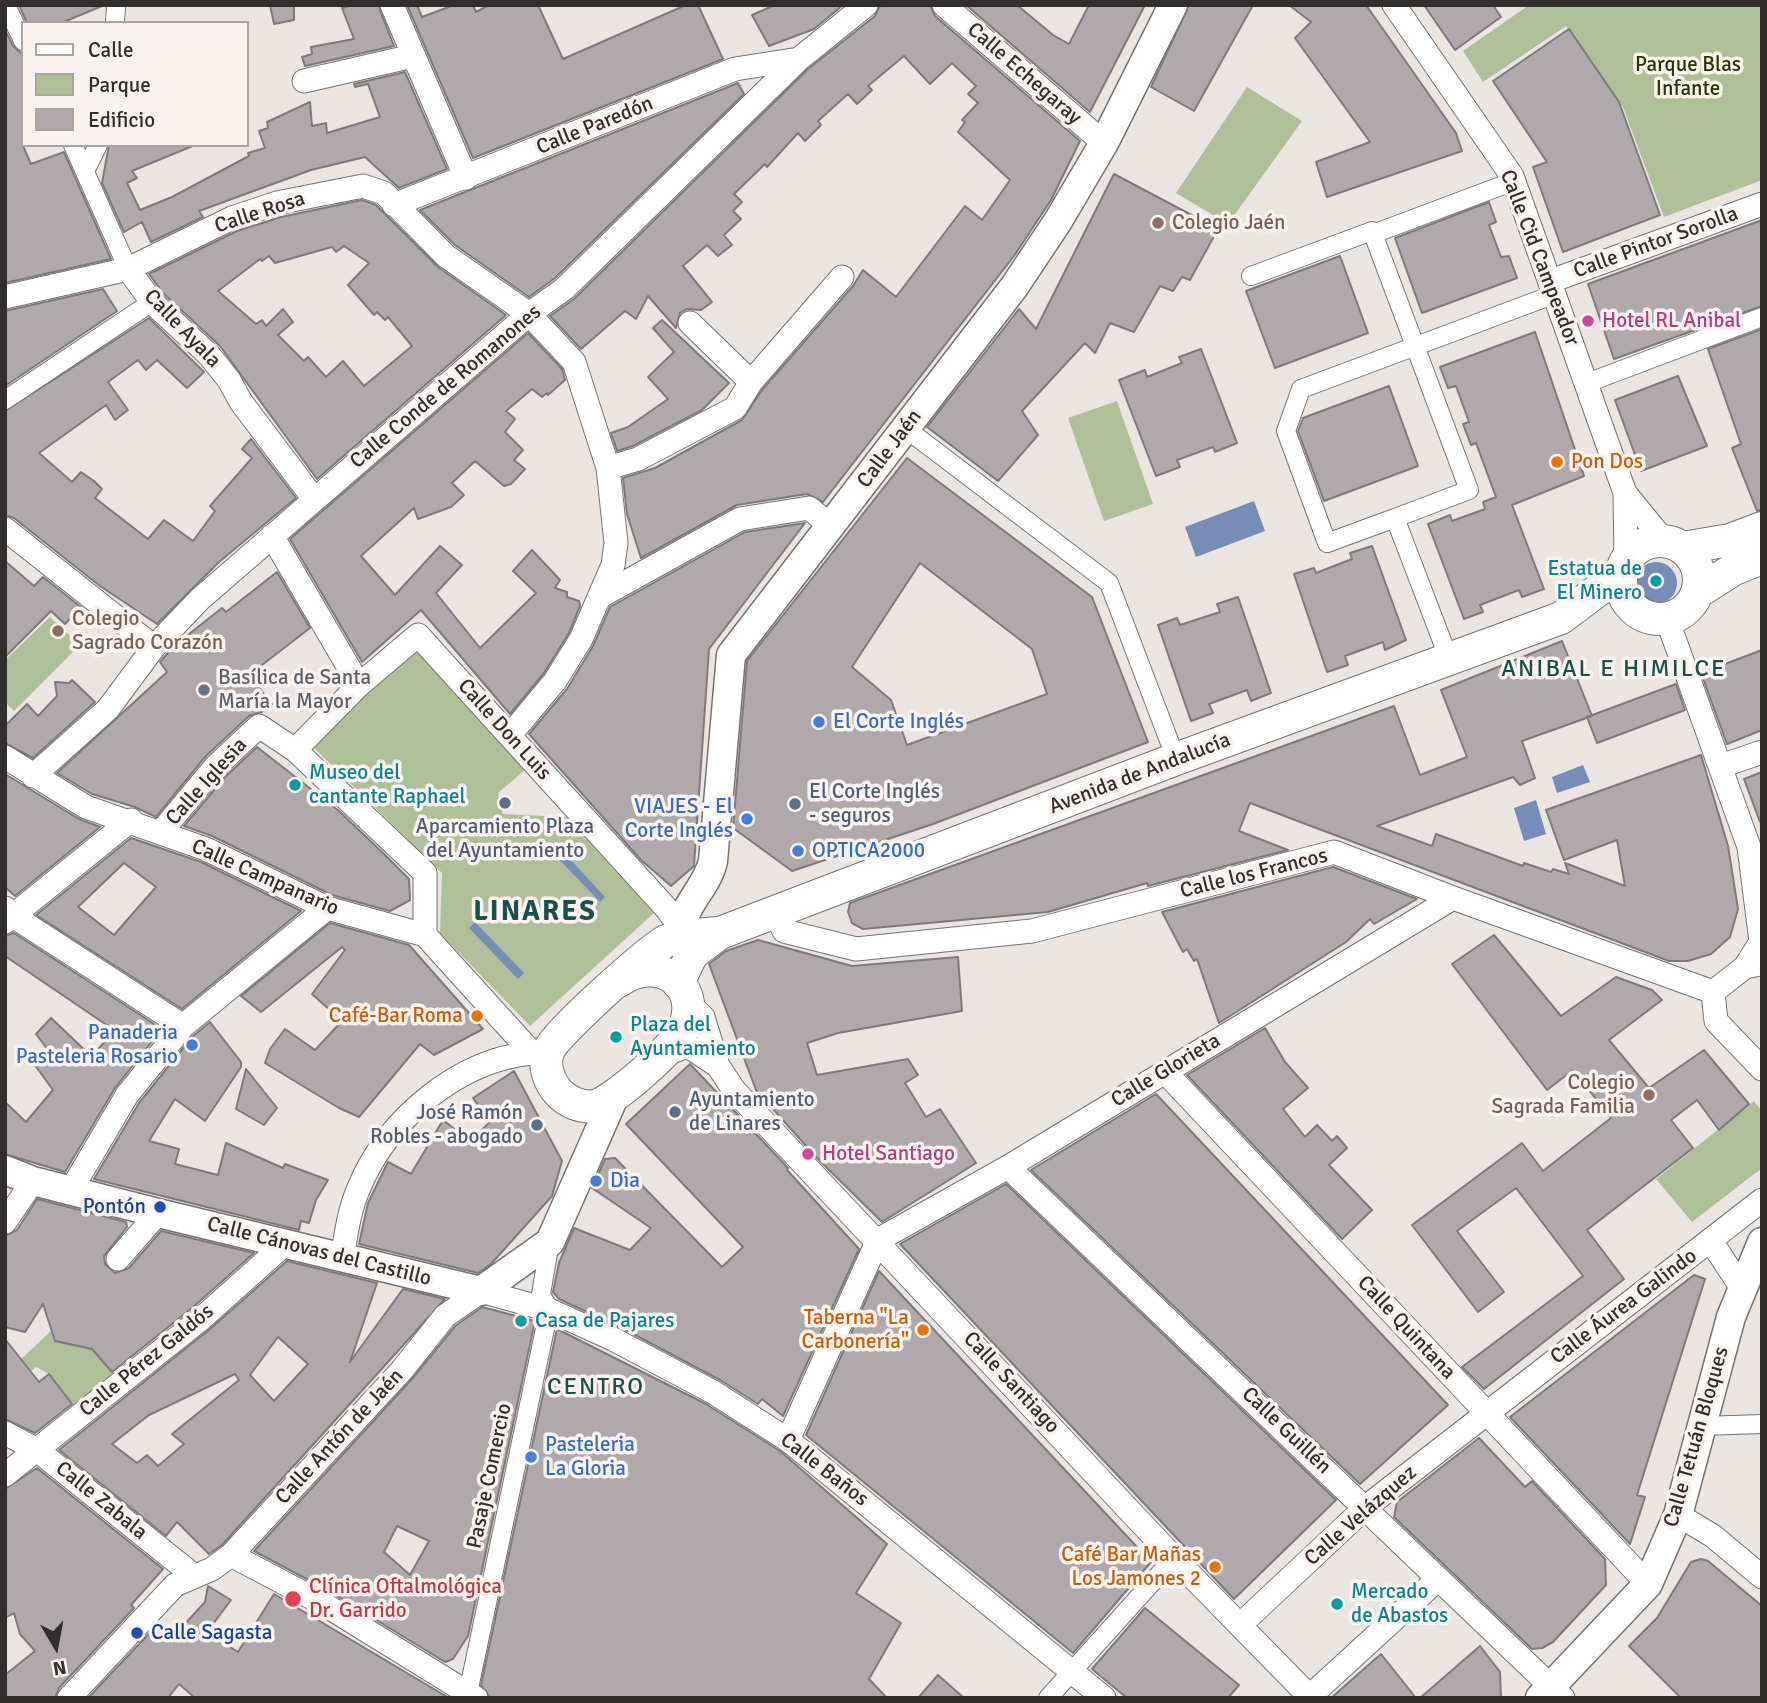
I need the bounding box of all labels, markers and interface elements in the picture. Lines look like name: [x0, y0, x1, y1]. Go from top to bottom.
street label: Calle Echegaray: [962, 18, 1086, 130]
legend: [21, 21, 248, 147]
text: Calle: [88, 37, 134, 63]
park label: Parque Blas Infante: [1635, 52, 1741, 102]
text: Parque: [88, 72, 151, 98]
street label: Calle Paredón: [533, 91, 657, 161]
text: Edificio: [88, 107, 155, 133]
street label: Calle Cid Campeador: [1494, 167, 1584, 349]
street label: Calle Rosa: [212, 187, 308, 239]
street label: Calle Pintor Sorolla: [1570, 202, 1742, 284]
place label: Colegio Jaén: [1172, 210, 1286, 236]
marker: Colegio Jaén: [1150, 215, 1166, 231]
street label: Calle Ayala: [138, 284, 226, 374]
street label: Calle Conde de Romanones: [345, 300, 547, 474]
place label: Hotel RL Anibal: [1602, 308, 1741, 334]
marker: Hotel RL Anibal: [1580, 313, 1596, 329]
street label: Calle Jaén: [852, 405, 928, 493]
place label: Pon Dos: [1571, 449, 1643, 475]
marker: Pon Dos: [1549, 454, 1565, 470]
place label: Estatua de El Minero: [1547, 556, 1642, 606]
marker: Estatua de El Minero: [1648, 573, 1664, 589]
place label: Colegio Sagrado Corazón: [72, 606, 223, 656]
marker: Colegio Sagrado Corazón: [50, 623, 66, 639]
district label: ANIBAL E HIMILCE: [1503, 656, 1725, 684]
place label: Basílica de Santa María la Mayor: [218, 665, 371, 715]
street label: Calle Don Luis: [452, 674, 556, 786]
marker: Basílica de Santa María la Mayor: [196, 682, 212, 698]
place label: El Corte Inglés: [833, 709, 964, 735]
marker: El Corte Inglés: [811, 714, 827, 730]
street label: Avenida de Andalucía: [1046, 728, 1234, 820]
street label: Calle Iglesia: [161, 733, 253, 831]
place label: Museo del cantante Raphael: [309, 760, 466, 810]
marker: Museo del cantante Raphael: [287, 777, 303, 793]
place label: El Corte Inglés - seguros: [809, 779, 940, 829]
place label: VIAJES - El Corte Inglés: [625, 794, 733, 844]
marker: Aparcamiento Plaza del Ayuntamiento: [497, 795, 513, 811]
marker: El Corte Inglés - seguros: [787, 796, 803, 812]
marker: VIAJES - El Corte Inglés: [739, 811, 755, 827]
place label: Aparcamiento Plaza del Ayuntamiento: [416, 814, 594, 864]
street label: Calle Campanario: [187, 834, 343, 922]
place label: OPTICA2000: [812, 838, 925, 864]
marker: OPTICA2000: [790, 843, 806, 859]
street label: Calle los Francos: [1178, 844, 1330, 904]
district label: LINARES: [474, 896, 596, 930]
place label: Café-Bar Roma: [329, 1003, 463, 1029]
marker: Café-Bar Roma: [469, 1008, 485, 1024]
place label: Plaza del Ayuntamiento: [630, 1012, 756, 1062]
place label: Panaderia Pasteleria Rosario: [16, 1020, 178, 1070]
marker: Plaza del Ayuntamiento: [608, 1029, 624, 1045]
street label: Calle Glorieta: [1107, 1029, 1225, 1113]
marker: Panaderia Pasteleria Rosario: [184, 1037, 200, 1053]
place label: Colegio Sagrada Familia: [1491, 1070, 1635, 1120]
place label: Ayuntamiento de Linares: [689, 1087, 815, 1137]
marker: Colegio Sagrada Familia: [1641, 1087, 1657, 1103]
place label: José Ramón Robles - abogado: [370, 1100, 523, 1150]
marker: Ayuntamiento de Linares: [667, 1104, 683, 1120]
marker: José Ramón Robles - abogado: [529, 1117, 545, 1133]
place label: Hotel Santiago: [822, 1141, 955, 1167]
marker: Hotel Santiago: [800, 1146, 816, 1162]
place label: Dia: [610, 1168, 640, 1194]
marker: Dia: [588, 1173, 604, 1189]
place label: Pontón: [83, 1194, 146, 1220]
marker: Pontón: [152, 1199, 168, 1215]
street label: Calle Cánovas del Castillo: [204, 1212, 434, 1292]
street label: Calle Áurea Galindo: [1546, 1244, 1702, 1370]
street label: Calle Quintana: [1352, 1271, 1460, 1385]
street label: Calle Pérez Galdós: [75, 1299, 219, 1423]
place label: Taberna "La Carbonería": [802, 1305, 909, 1355]
place label: Casa de Pajares: [535, 1308, 675, 1334]
marker: Casa de Pajares: [513, 1313, 529, 1329]
marker: Taberna "La Carbonería": [915, 1322, 931, 1338]
street label: Calle Santiago: [958, 1327, 1064, 1439]
street label: Calle Tetuán Bloques: [1659, 1344, 1735, 1530]
street label: Calle Antón de Jaén: [271, 1364, 409, 1510]
district label: CENTRO: [548, 1374, 644, 1402]
street label: Calle Guillén: [1236, 1382, 1336, 1480]
street label: Pasaje Comercio: [462, 1401, 518, 1551]
street label: Calle Baños: [775, 1428, 873, 1512]
place label: Pasteleria La Gloria: [545, 1432, 635, 1482]
marker: Pasteleria La Gloria: [523, 1449, 539, 1465]
street label: Calle Zabala: [50, 1456, 152, 1546]
street label: Calle Velázquez: [1300, 1460, 1422, 1572]
place label: Café Bar Mañas Los Jamones 2: [1061, 1542, 1201, 1592]
marker: Café Bar Mañas Los Jamones 2: [1207, 1559, 1223, 1575]
place label: Clínica Oftalmológica Dr. Garrido: [309, 1574, 502, 1624]
place label: Mercado de Abastos: [1351, 1579, 1448, 1629]
marker: Clínica Oftalmológica Dr. Garrido: [283, 1589, 303, 1609]
marker: Mercado de Abastos: [1329, 1596, 1345, 1612]
north arrow: [21, 1612, 91, 1682]
place label: Calle Sagasta: [151, 1620, 272, 1646]
marker: Calle Sagasta: [129, 1625, 145, 1641]
text: N: [51, 1655, 68, 1681]

